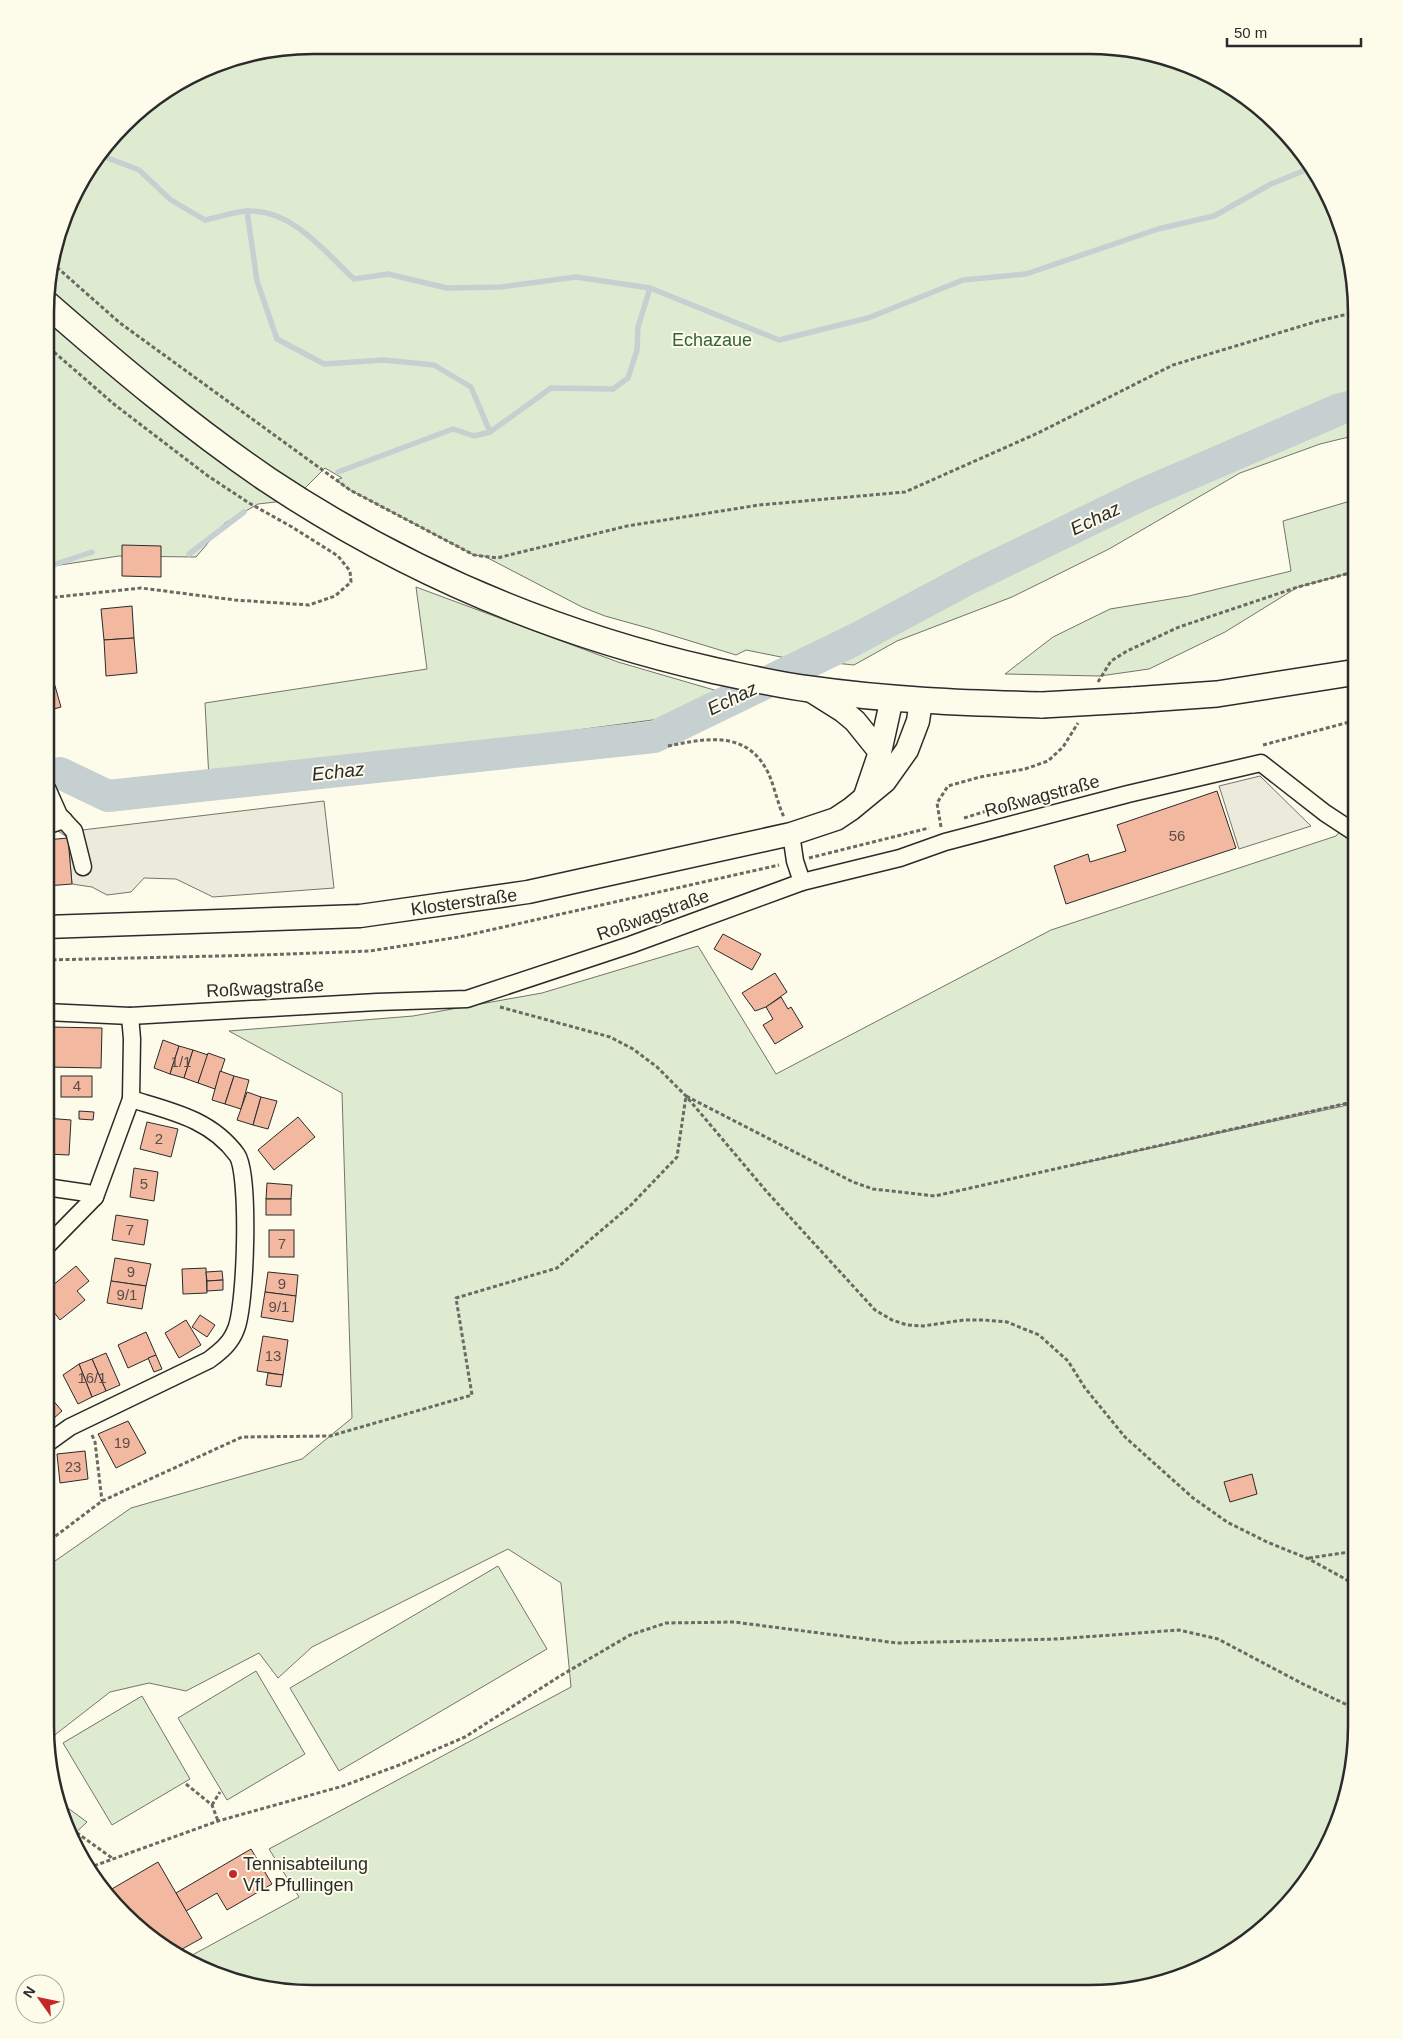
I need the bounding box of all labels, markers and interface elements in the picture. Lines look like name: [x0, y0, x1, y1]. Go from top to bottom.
scale bar: [1227, 15, 1361, 47]
text: 50 m: [1234, 24, 1267, 41]
park label: Echazaue: [672, 330, 752, 350]
water label: Echaz: [1067, 497, 1124, 539]
water label: Echaz: [704, 677, 761, 719]
water label: Echaz: [311, 758, 366, 785]
street label: Roßwagstraße: [982, 771, 1102, 821]
house number: 56: [1169, 827, 1185, 844]
street label: Klosterstraße: [410, 885, 518, 919]
street label: Roßwagstraße: [594, 885, 712, 945]
street label: Roßwagstraße: [206, 975, 324, 1001]
house number: 1/1: [171, 1053, 191, 1070]
house number: 4: [73, 1077, 81, 1094]
house number: 2: [155, 1130, 163, 1147]
house number: 5: [140, 1175, 148, 1192]
house number: 7: [126, 1221, 134, 1238]
house number: 7: [278, 1235, 286, 1252]
house number: 9: [127, 1263, 135, 1280]
house number: 9: [278, 1275, 286, 1292]
house number: 9/1: [117, 1286, 137, 1303]
house number: 9/1: [269, 1298, 289, 1315]
house number: 13: [265, 1347, 281, 1364]
house number: 16/1: [77, 1369, 107, 1386]
house number: 19: [114, 1434, 130, 1451]
house number: 23: [65, 1458, 81, 1475]
place label: Tennisabteilung VfL Pfullingen: [243, 1854, 368, 1895]
marker: Tennisabteilung VfL Pfullingen: [227, 1868, 239, 1880]
north arrow: [15, 1974, 65, 2024]
text: N: [20, 1983, 39, 2001]

